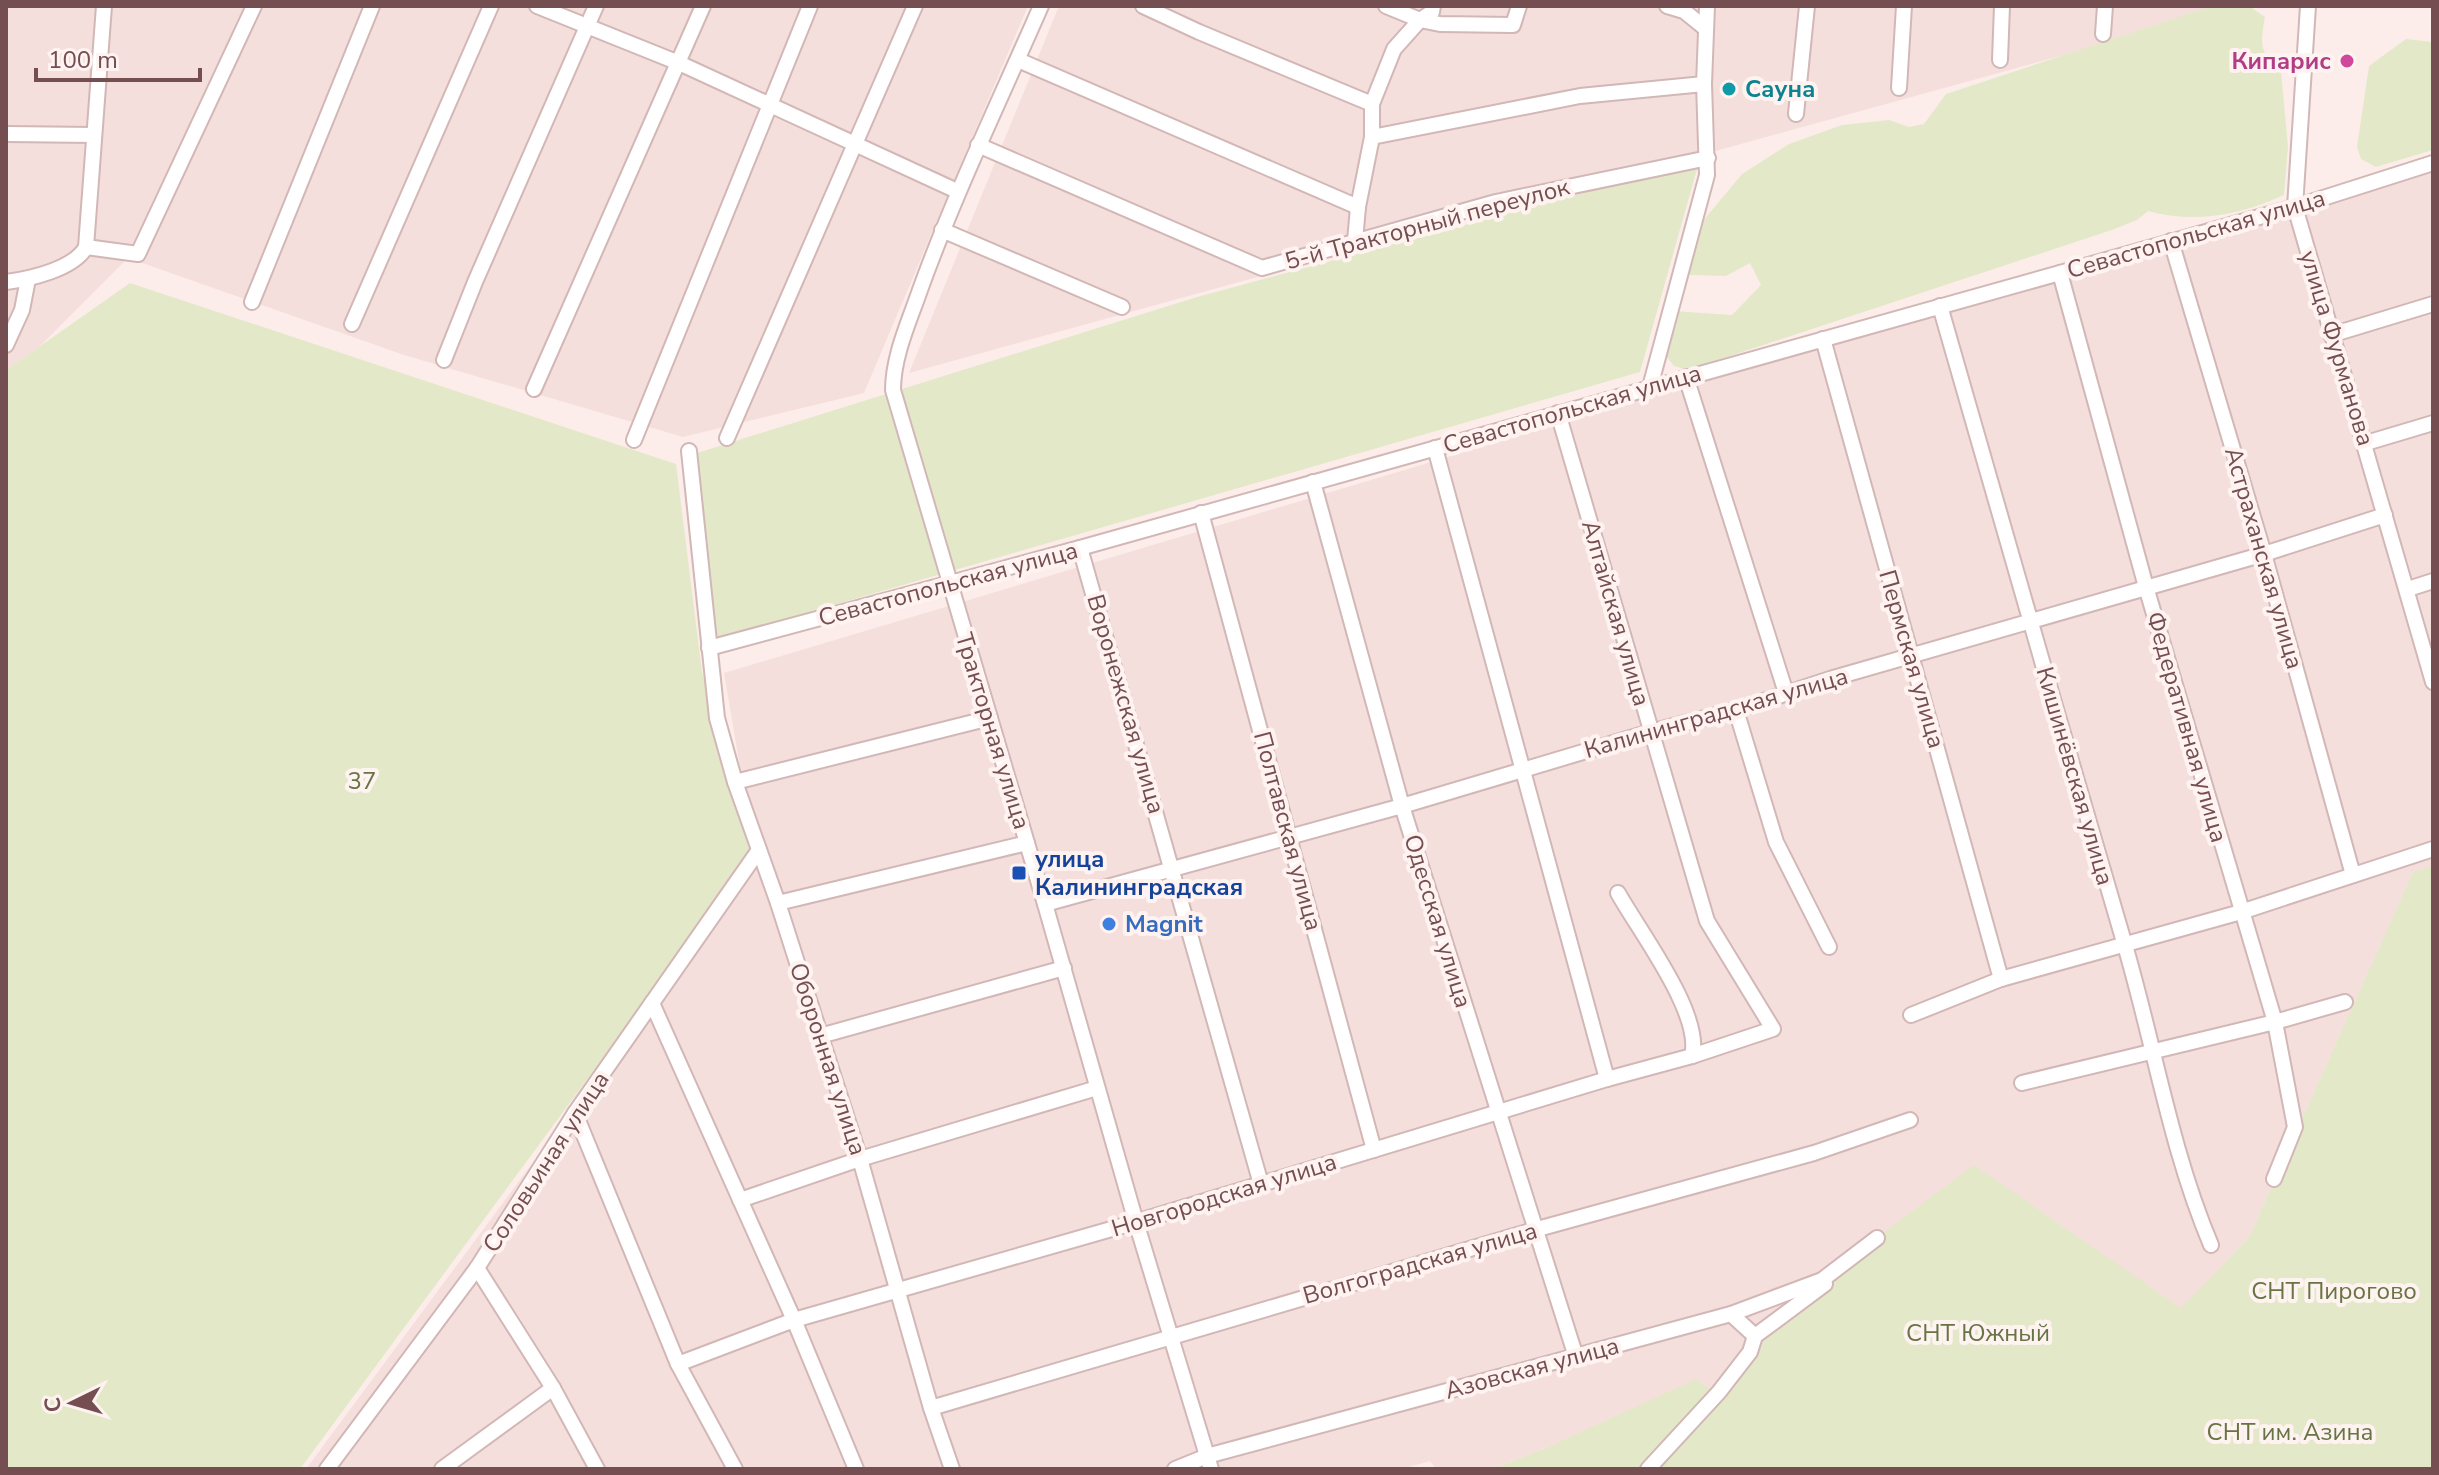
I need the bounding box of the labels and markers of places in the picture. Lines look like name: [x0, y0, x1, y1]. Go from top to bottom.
place label: Кипарис: [2231, 45, 2331, 77]
marker: Кипарис: [2338, 52, 2356, 70]
place label: Сауна: [1745, 73, 1816, 105]
marker: Сауна: [1720, 80, 1738, 98]
place label: улица Калининградская: [1035, 843, 1243, 903]
marker: улица Калининградская: [1010, 864, 1028, 882]
place label: Magnit: [1125, 908, 1204, 940]
marker: Magnit: [1100, 915, 1118, 933]

